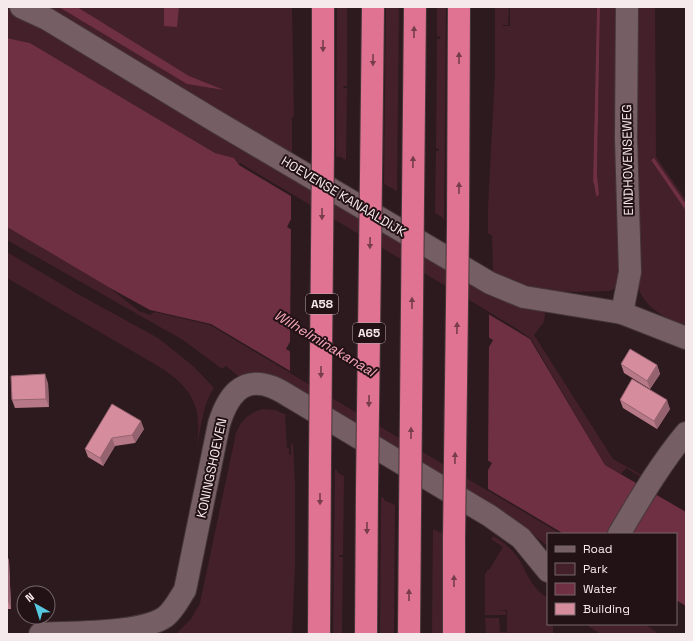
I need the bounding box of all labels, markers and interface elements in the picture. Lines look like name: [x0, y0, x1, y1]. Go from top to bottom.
one-way arrow: [411, 26, 418, 38]
one-way arrow: [320, 40, 326, 53]
one-way arrow: [456, 51, 462, 64]
one-way arrow: [369, 54, 376, 66]
street label: EINDHOVENSEWEG: [618, 104, 637, 216]
street label: HOEVENSE KANAALDIJK: [278, 152, 409, 241]
one-way arrow: [410, 155, 416, 168]
one-way arrow: [456, 181, 462, 194]
one-way arrow: [319, 208, 326, 220]
one-way arrow: [367, 237, 374, 249]
road number: A58: [306, 294, 338, 314]
one-way arrow: [409, 296, 415, 309]
water label: Wilhelminakanaal: [271, 306, 380, 381]
one-way arrow: [454, 321, 460, 334]
road number: A65: [353, 323, 385, 343]
one-way arrow: [318, 366, 324, 379]
one-way arrow: [365, 395, 372, 407]
street label: KONINGSHOEVEN: [193, 417, 230, 520]
one-way arrow: [408, 426, 414, 439]
one-way arrow: [452, 451, 458, 464]
one-way arrow: [317, 493, 323, 506]
one-way arrow: [364, 522, 370, 535]
legend: [547, 533, 677, 625]
text: Road: [583, 541, 612, 557]
text: Park: [583, 561, 608, 577]
one-way arrow: [451, 574, 457, 587]
text: Water: [583, 581, 617, 597]
north arrow: [16, 585, 56, 625]
one-way arrow: [406, 588, 412, 601]
text: N: [22, 589, 37, 605]
text: Building: [583, 601, 630, 617]

